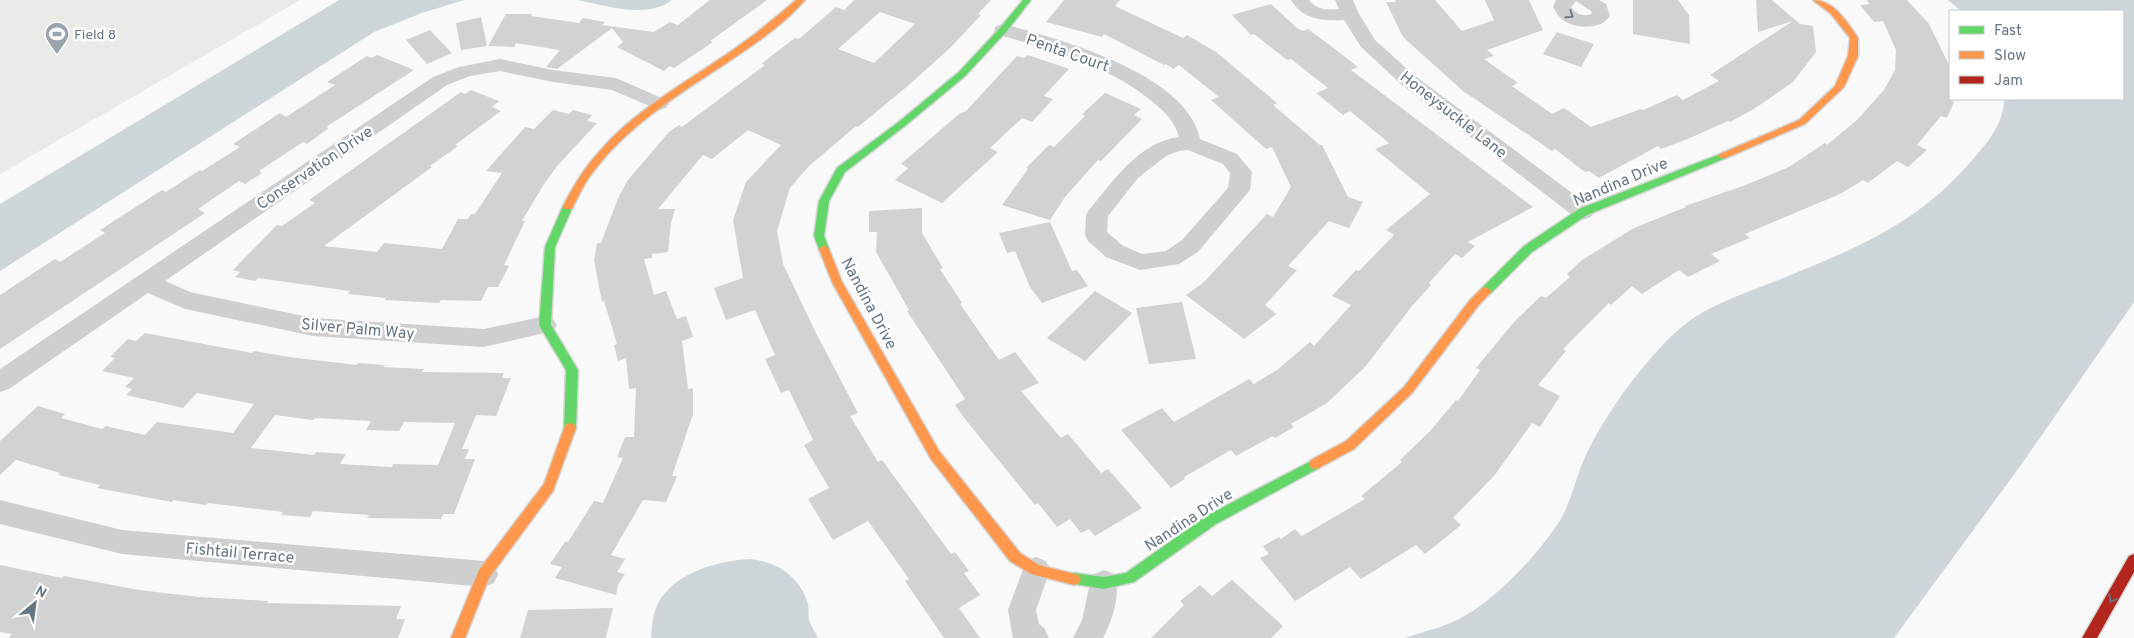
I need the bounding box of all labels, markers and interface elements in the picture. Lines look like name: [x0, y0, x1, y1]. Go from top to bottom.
one-way arrow: [1565, 8, 1574, 18]
legend: [1949, 10, 2124, 100]
sports icon: Field 8: [44, 21, 70, 55]
text: Fast: [1994, 22, 2022, 41]
place label: Field 8: [74, 27, 116, 44]
street label: Penta Court: [1023, 30, 1112, 77]
text: Slow: [1994, 47, 2026, 66]
street label: Honeysuckle Lane: [1395, 68, 1510, 164]
text: Jam: [1994, 72, 2023, 91]
street label: Conservation Drive: [253, 122, 377, 215]
street label: Nandina Drive: [1570, 154, 1671, 212]
street label: Nandina Drive: [836, 255, 901, 353]
street label: Silver Palm Way: [300, 315, 415, 345]
street label: Nandina Drive: [1141, 485, 1237, 557]
street label: Fishtail Terrace: [185, 539, 295, 569]
north arrow: [10, 578, 60, 628]
text: N: [32, 583, 49, 603]
one-way arrow: [2109, 594, 2119, 603]

